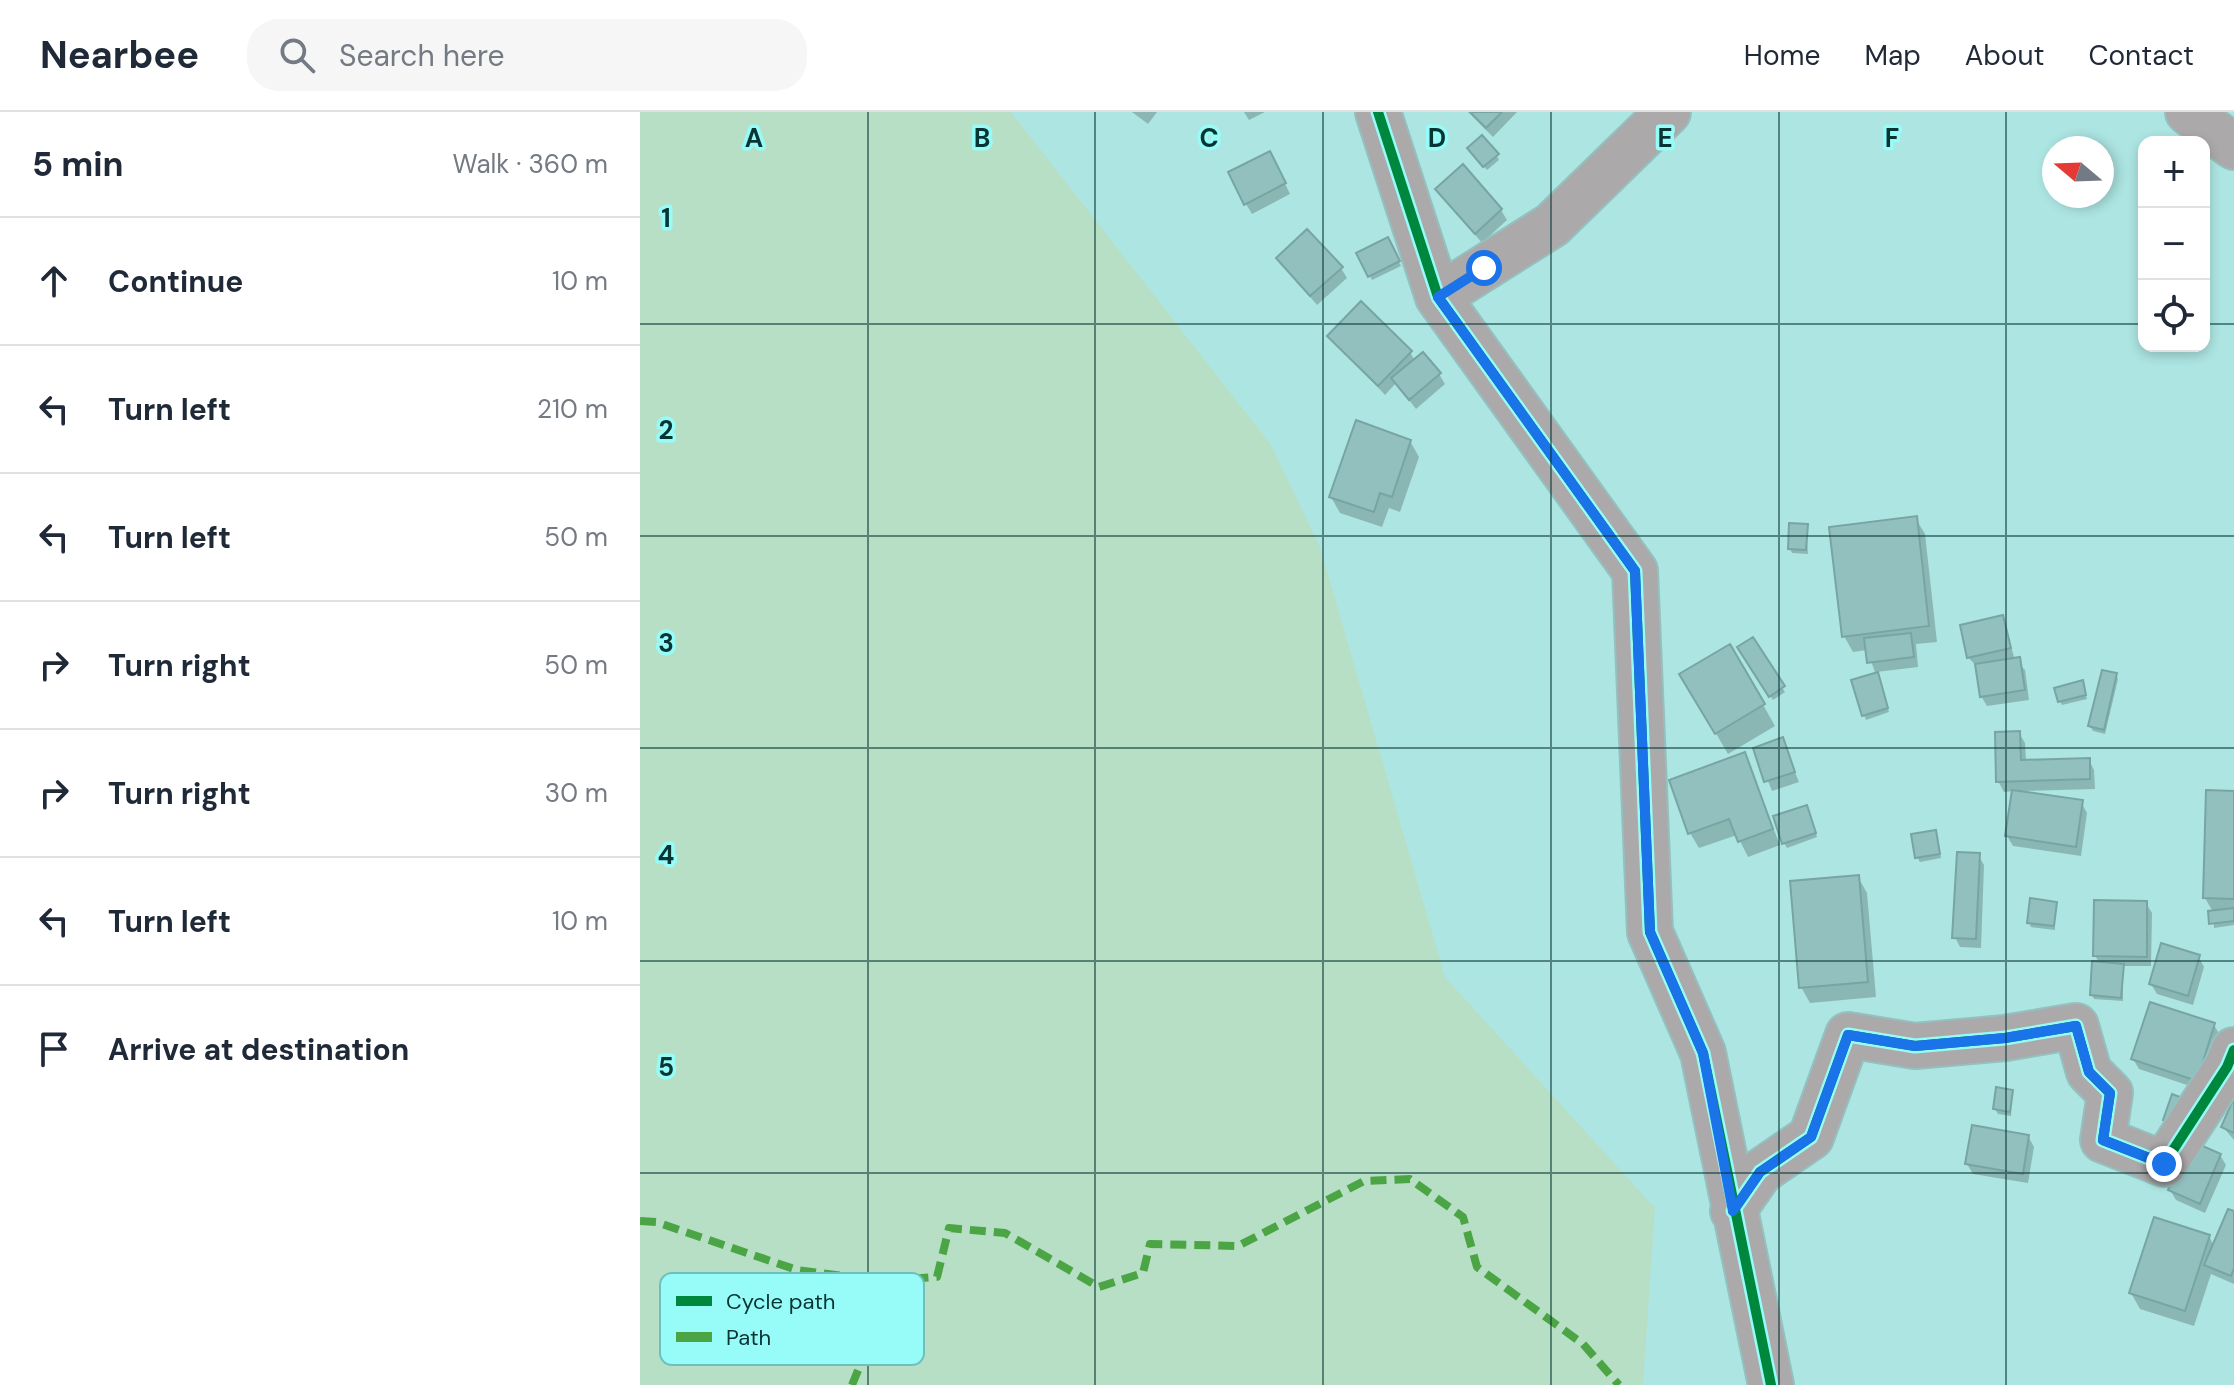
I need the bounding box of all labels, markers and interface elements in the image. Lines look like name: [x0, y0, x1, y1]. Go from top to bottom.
search box: [247, 19, 807, 91]
text: Nearbee: [40, 30, 199, 80]
icon: search: [275, 33, 319, 77]
text: Search here: [339, 36, 505, 75]
text: Home: [1744, 37, 1820, 74]
text: Map: [1864, 37, 1921, 74]
text: About: [1965, 37, 2044, 74]
text: Contact: [2088, 37, 2194, 74]
text: A: [745, 121, 763, 155]
text: B: [974, 121, 990, 155]
text: C: [1199, 121, 1219, 155]
text: D: [1428, 121, 1446, 155]
text: E: [1657, 121, 1673, 155]
text: F: [1885, 121, 1899, 155]
north arrow: [2042, 136, 2114, 208]
map controls: [2138, 136, 2210, 352]
button: +: [2138, 136, 2210, 208]
text: 5 min: [32, 142, 123, 187]
text: Walk · 360 m: [453, 147, 608, 181]
text: 1: [661, 201, 671, 235]
button: −: [2138, 208, 2210, 280]
route start: [1466, 250, 1502, 286]
icon: ahead: [32, 259, 76, 303]
text: Continue: [108, 262, 243, 301]
text: 10 m: [552, 264, 608, 298]
button: locate: [2138, 280, 2210, 352]
icon: left: [32, 387, 76, 431]
text: Turn left: [108, 390, 231, 429]
text: 210 m: [537, 392, 608, 426]
text: 2: [658, 413, 674, 447]
icon: left: [32, 515, 76, 559]
text: Turn left: [108, 518, 231, 557]
text: 50 m: [544, 520, 608, 554]
text: 3: [658, 626, 674, 660]
icon: right: [32, 643, 76, 687]
text: Turn right: [108, 646, 251, 685]
text: 50 m: [544, 648, 608, 682]
icon: right: [32, 771, 76, 815]
text: Turn right: [108, 774, 251, 813]
text: 30 m: [545, 776, 608, 810]
text: 4: [658, 838, 674, 872]
icon: left: [32, 899, 76, 943]
text: Turn left: [108, 902, 231, 941]
text: 10 m: [552, 904, 608, 938]
icon: arrive: [32, 1027, 76, 1071]
text: Arrive at destination: [108, 1030, 409, 1069]
text: 5: [658, 1050, 674, 1084]
route end: [2146, 1146, 2182, 1182]
legend: [660, 1273, 924, 1365]
text: Cycle path: [726, 1287, 836, 1316]
text: Path: [726, 1323, 771, 1352]

